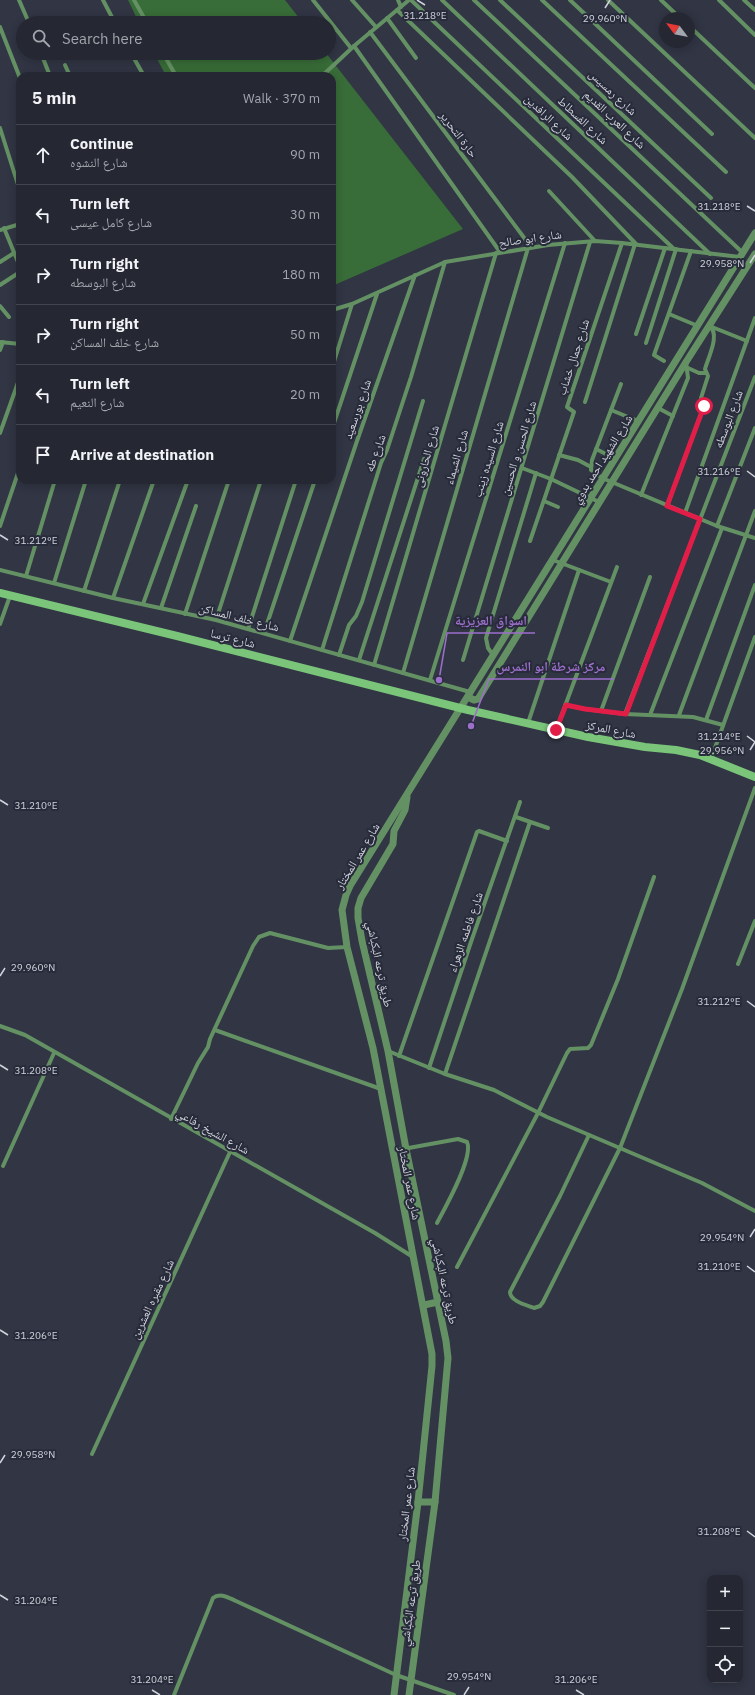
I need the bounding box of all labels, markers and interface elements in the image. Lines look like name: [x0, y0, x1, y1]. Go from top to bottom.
text: 31.218°E: [403, 9, 447, 22]
text: 29.960°N: [583, 12, 627, 25]
north arrow: [659, 12, 695, 48]
search box: [16, 16, 336, 60]
icon: search: [30, 27, 52, 49]
text: Search here: [62, 29, 142, 48]
street label: شارع رمسيس: [585, 66, 640, 119]
text: 5 min: [32, 87, 76, 109]
street label: شارع العرب القديم: [580, 87, 649, 152]
text: Walk · 370 m: [243, 90, 320, 107]
street label: شارع الرافدين: [521, 91, 576, 144]
street label: شارع الفسطاط: [554, 93, 611, 148]
street label: حارة التحرير: [436, 107, 482, 161]
text: Continue: [70, 134, 134, 153]
icon: ahead: [32, 144, 54, 166]
text: 90 m: [290, 146, 320, 163]
text: شارع النشوه: [70, 154, 127, 171]
text: Turn left: [70, 194, 130, 213]
text: 31.218°E: [697, 200, 741, 213]
icon: left: [32, 204, 54, 226]
text: 30 m: [290, 206, 320, 223]
text: شارع كامل عيسى: [70, 214, 152, 231]
street label: شارع ابو صالح: [498, 226, 563, 251]
text: Turn right: [70, 254, 139, 273]
text: 29.958°N: [700, 257, 744, 270]
icon: right: [32, 264, 54, 286]
text: 180 m: [282, 266, 320, 283]
text: شارع البوسطه: [70, 274, 136, 291]
text: Turn right: [70, 314, 139, 333]
street label: شارع جمال خشاب: [554, 317, 593, 397]
icon: right: [32, 324, 54, 346]
text: 50 m: [290, 326, 320, 343]
text: شارع خلف المساكن: [70, 334, 159, 351]
text: Turn left: [70, 374, 130, 393]
street label: شارع بورسعيد: [340, 377, 375, 441]
icon: left: [32, 384, 54, 406]
text: 20 m: [290, 386, 320, 403]
street label: شارع البوسطه: [710, 388, 747, 451]
text: شارع النعيم: [70, 394, 124, 411]
route start: [695, 397, 713, 415]
street label: شارع الحسن و الحسين: [497, 399, 540, 497]
street label: شارع الشهيد احمد بدوي: [569, 412, 638, 508]
street label: شارع السيده زينب: [469, 419, 508, 499]
street label: شارع الحارونى: [410, 423, 443, 489]
street label: شارع الشيماء: [441, 428, 472, 487]
street label: شارع طه: [361, 432, 390, 474]
icon: arrive: [32, 444, 54, 466]
text: Arrive at destination: [70, 445, 214, 464]
text: 31.216°E: [697, 465, 741, 478]
text: 31.212°E: [14, 534, 58, 547]
street label: شارع خلف المساكن: [197, 600, 281, 635]
callout: اسواق العزيزية: [447, 608, 535, 633]
text: اسواق العزيزية: [455, 612, 527, 629]
street label: شارع ترسا: [209, 625, 257, 652]
callout: مركز شرطة ابو النمرس: [489, 654, 614, 679]
text: مركز شرطة ابو النمرس: [497, 658, 605, 675]
street label: شارع المركز: [584, 717, 637, 742]
route end: [547, 721, 565, 739]
text: 31.214°E: [697, 730, 741, 743]
text: 29.956°N: [700, 744, 744, 757]
text: 31.210°E: [14, 799, 58, 812]
street label: شارع عمر المختار: [331, 820, 384, 893]
street label: شارع فاطمه الزهراء: [444, 890, 487, 975]
street label: طريق ترعه البكباشي: [361, 920, 396, 1009]
text: 29.960°N: [11, 961, 55, 974]
text: 31.212°E: [697, 995, 741, 1008]
text: 31.208°E: [14, 1064, 58, 1077]
street label: شارع الشيخ رفاعي: [172, 1105, 252, 1160]
street label: شارع عمر المختار: [394, 1144, 425, 1221]
text: 29.954°N: [700, 1231, 744, 1244]
street label: طريق ترعه البكباشي: [426, 1237, 461, 1326]
street label: شارع مقبره العشرين: [127, 1257, 178, 1342]
text: 31.210°E: [697, 1260, 741, 1273]
text: 31.206°E: [14, 1329, 58, 1342]
text: 29.958°N: [11, 1448, 55, 1461]
street label: شارع عمر المختار: [394, 1466, 419, 1543]
text: 31.208°E: [697, 1525, 741, 1538]
street label: طريق ترعه البكباشي: [396, 1558, 427, 1648]
map controls: [707, 1575, 743, 1683]
button: +: [707, 1575, 743, 1611]
text: 31.204°E: [14, 1594, 58, 1607]
button: −: [707, 1611, 743, 1647]
button: locate: [707, 1647, 743, 1683]
text: 29.954°N: [447, 1670, 491, 1683]
text: 31.204°E: [130, 1673, 174, 1686]
text: 31.206°E: [554, 1673, 598, 1686]

